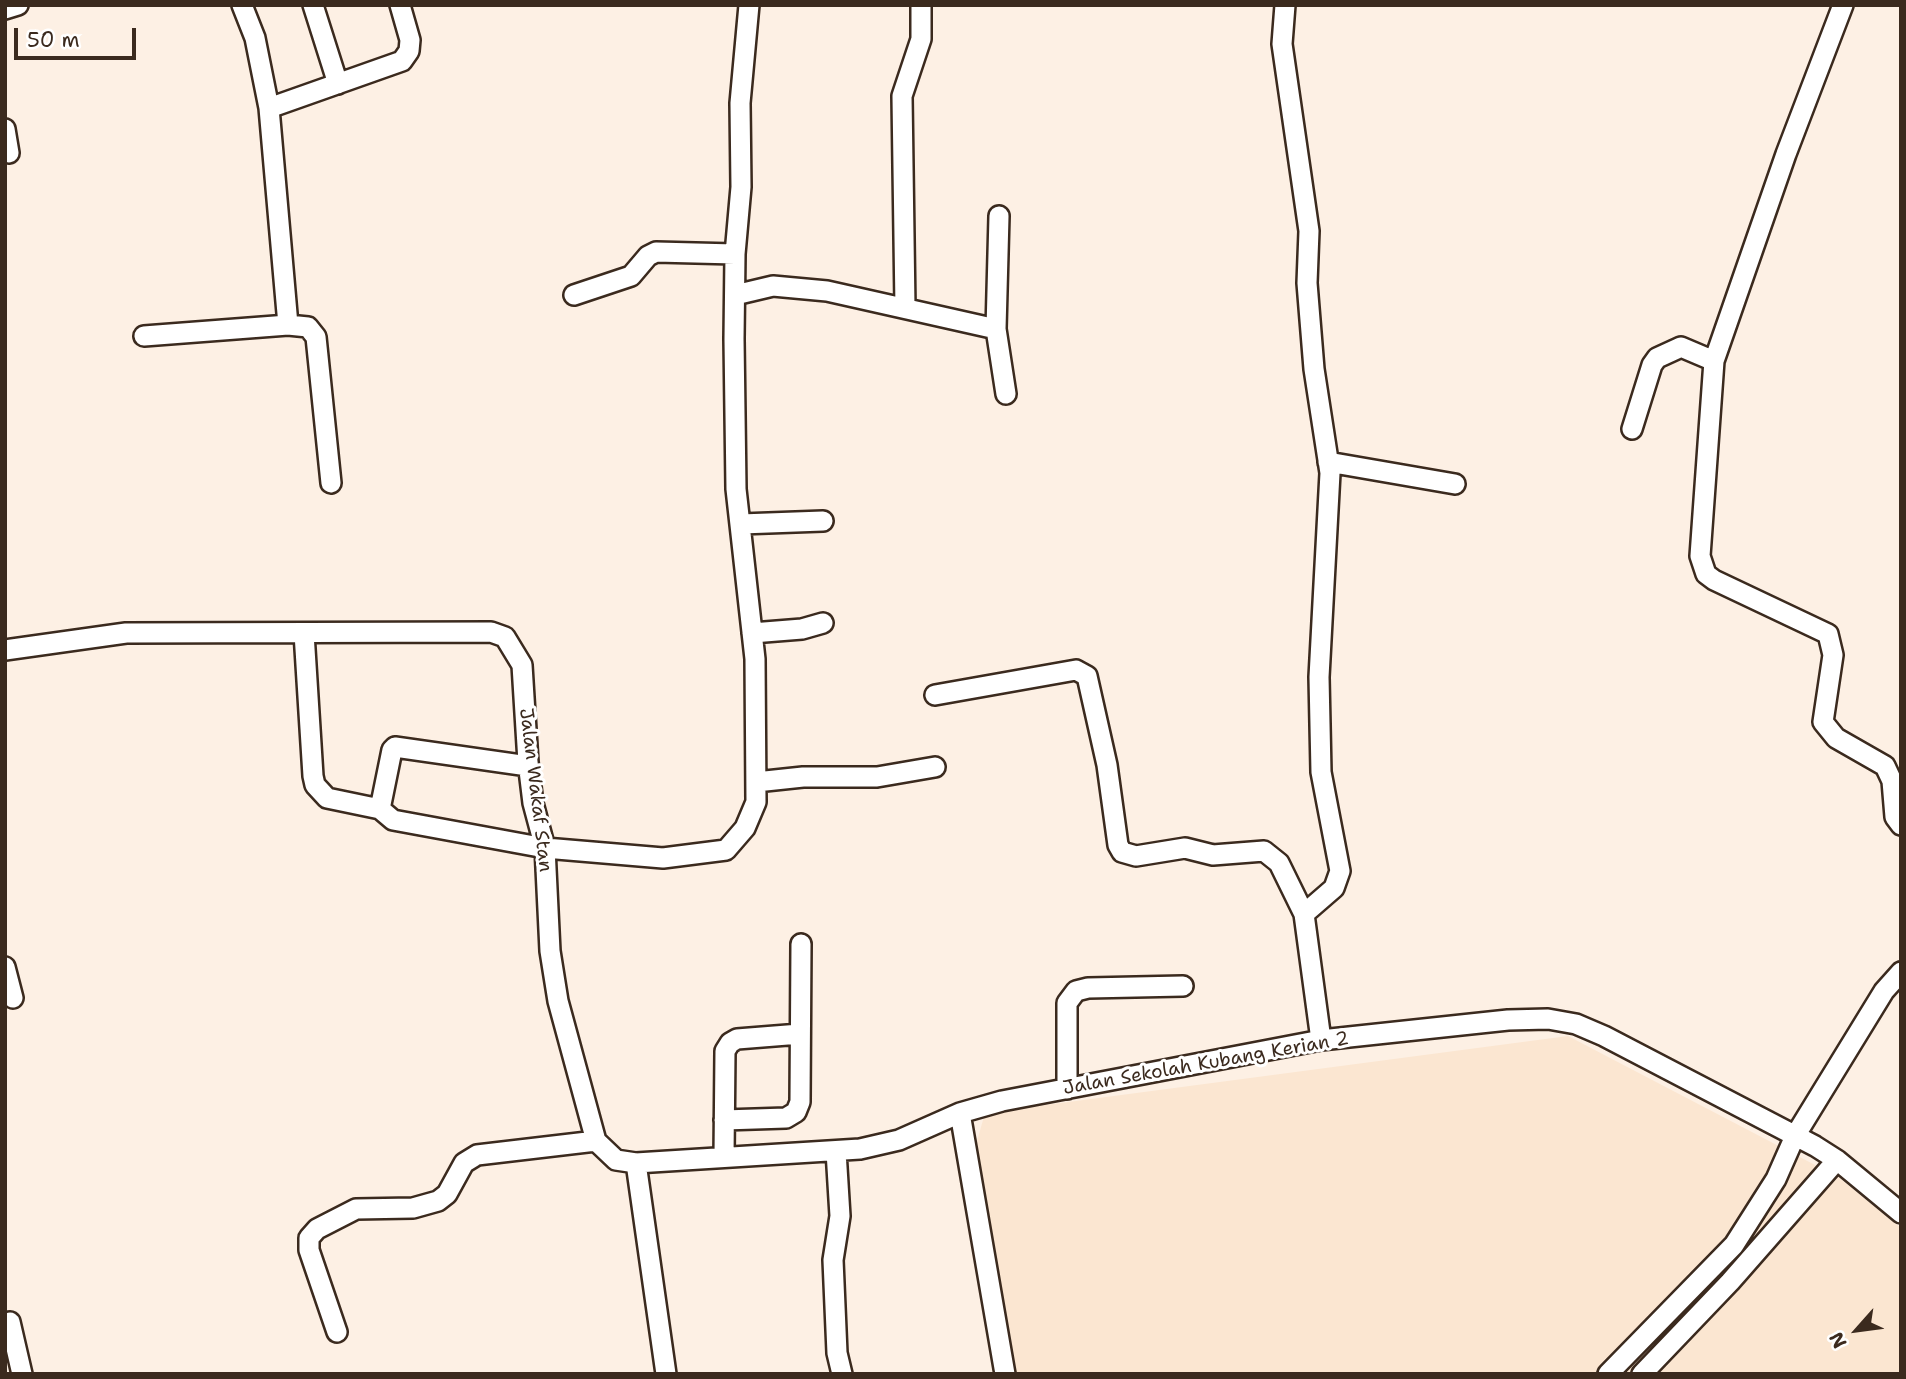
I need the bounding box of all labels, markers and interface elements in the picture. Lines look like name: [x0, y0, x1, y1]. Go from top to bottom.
scale bar: [18, 14, 140, 58]
text: 50 m: [27, 26, 80, 54]
street label: Jalan Wakaf Stan: [514, 707, 556, 873]
street label: Jalan Sekolah Kubang Kerian 2: [1061, 1028, 1351, 1100]
north arrow: [1822, 1295, 1892, 1365]
text: N: [1823, 1328, 1853, 1353]

